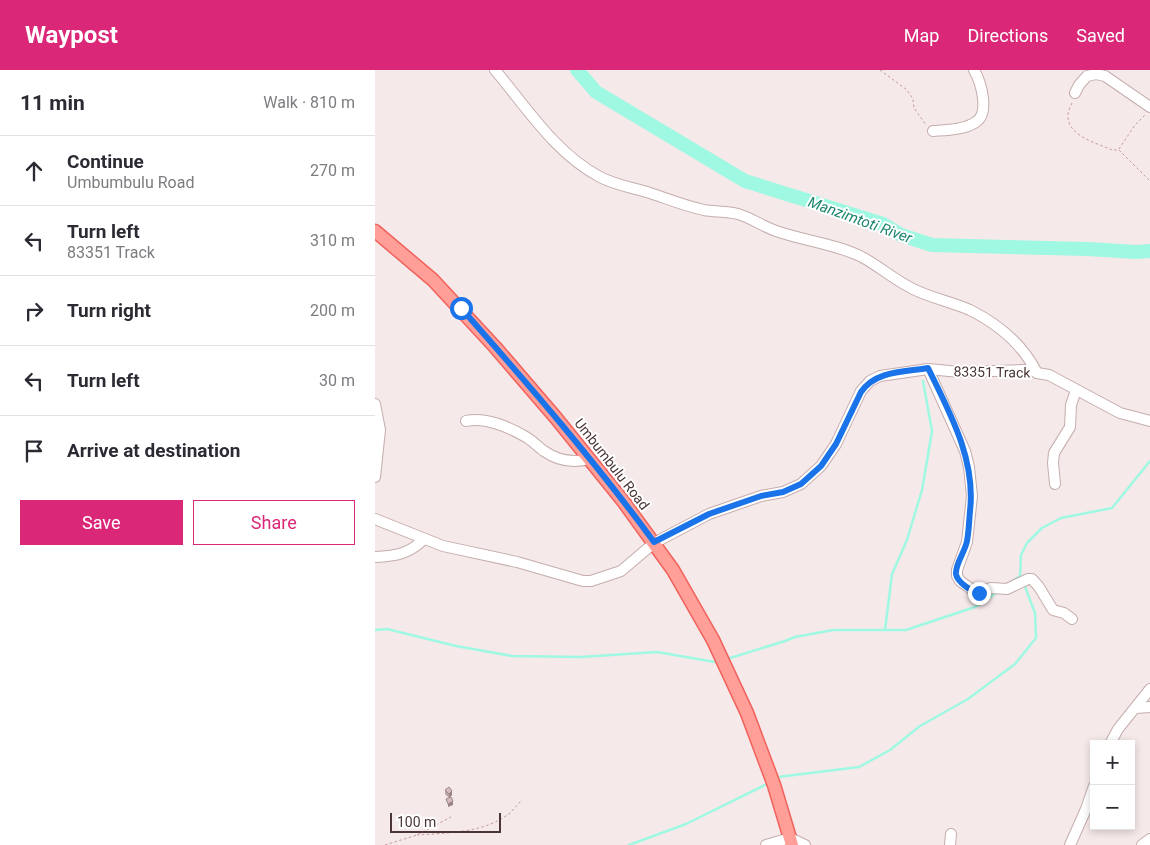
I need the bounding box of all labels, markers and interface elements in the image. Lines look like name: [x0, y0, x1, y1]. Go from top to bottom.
text: Waypost: [25, 21, 118, 49]
text: Map: [904, 25, 939, 46]
text: Directions: [967, 25, 1048, 46]
text: Saved: [1076, 25, 1125, 46]
text: 11 min: [20, 91, 85, 115]
text: Walk · 810 m: [263, 93, 355, 112]
text: Continue: [67, 150, 144, 173]
icon: ahead: [20, 157, 48, 185]
text: 270 m: [310, 161, 355, 180]
text: Umbumbulu Road: [67, 173, 194, 192]
water label: Manzimtoti River: [806, 193, 915, 247]
text: Turn left: [67, 220, 140, 243]
icon: left: [20, 227, 48, 255]
text: 310 m: [310, 231, 355, 250]
text: 83351 Track: [67, 243, 155, 262]
icon: right: [20, 297, 48, 325]
route start: [450, 297, 473, 320]
text: Turn right: [67, 299, 151, 322]
text: 200 m: [310, 301, 355, 320]
street label: 83351 Track: [953, 363, 1031, 381]
icon: left: [20, 367, 48, 395]
text: Turn left: [67, 369, 140, 392]
text: 30 m: [319, 371, 355, 390]
street label: Umbumbulu Road: [571, 415, 653, 513]
icon: arrive: [20, 437, 48, 465]
text: Arrive at destination: [67, 439, 240, 462]
button: Save: [20, 500, 183, 545]
button: Share: [193, 500, 355, 545]
route end: [968, 582, 991, 605]
map controls: [1090, 740, 1135, 830]
button: +: [1090, 740, 1135, 785]
button: −: [1090, 785, 1135, 830]
scale bar: [390, 810, 501, 833]
text: 100 m: [397, 814, 436, 830]

